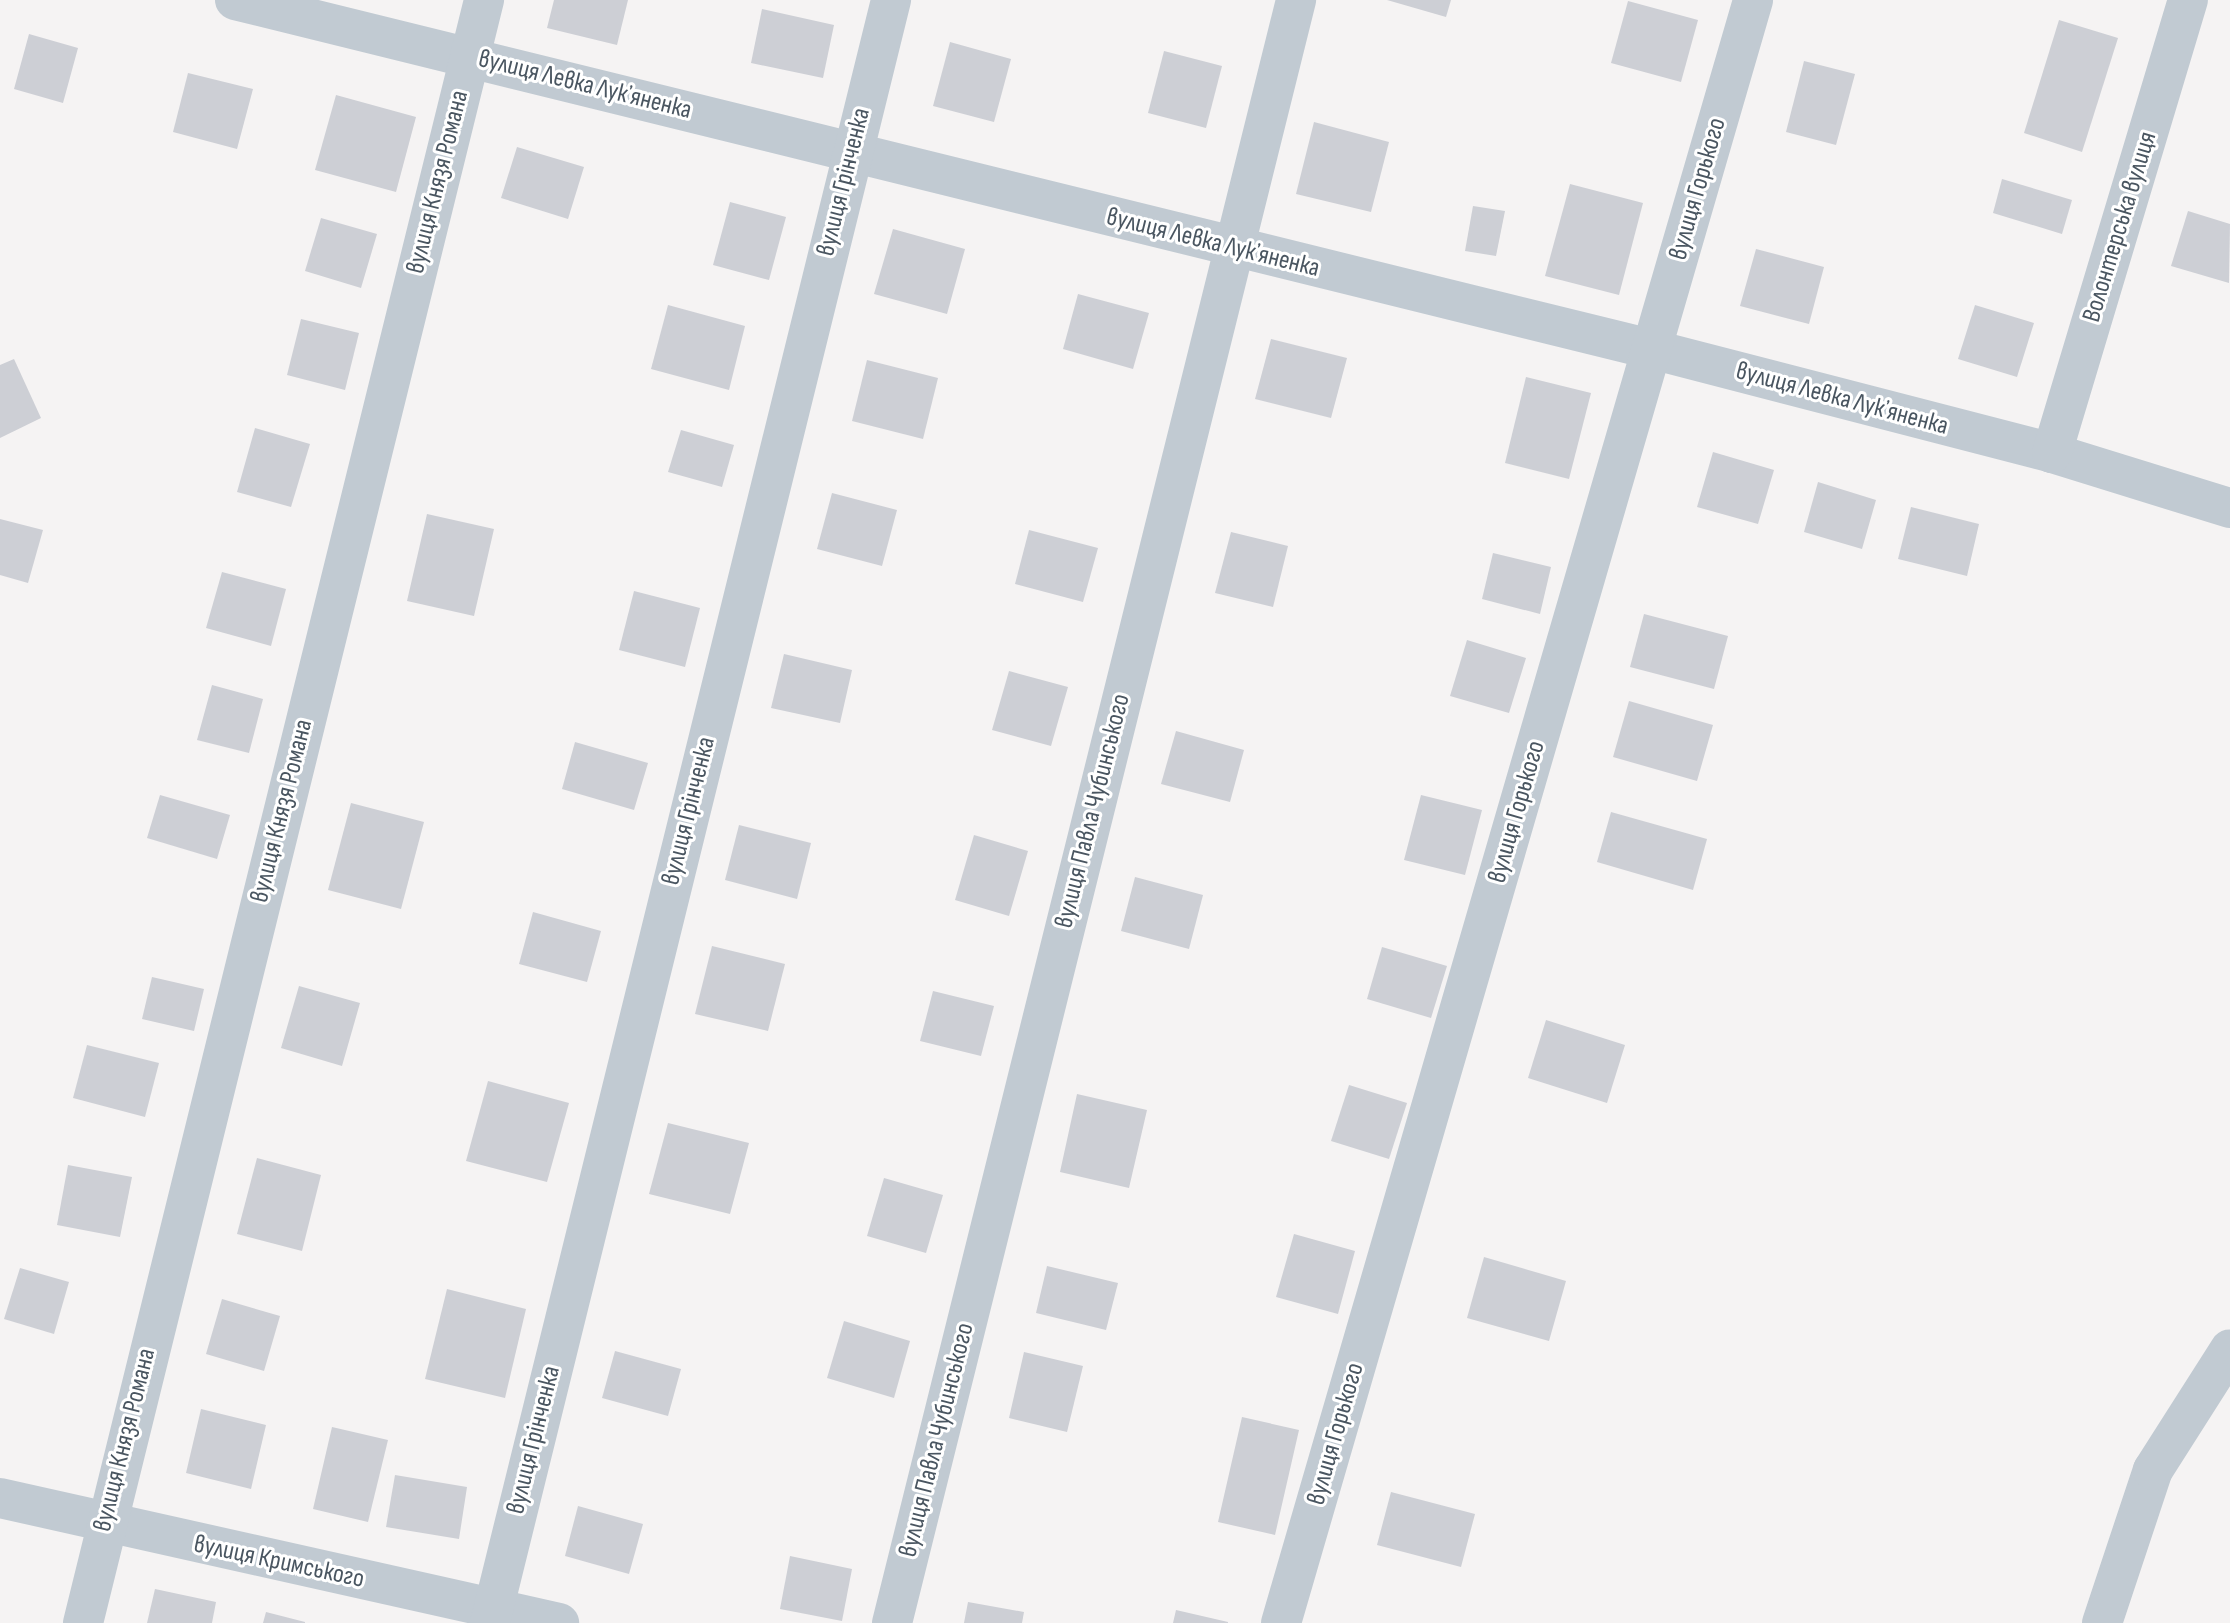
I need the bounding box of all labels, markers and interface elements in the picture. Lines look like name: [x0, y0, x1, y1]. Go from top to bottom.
street label: вулиця Левка Лукʼяненка: [475, 43, 695, 127]
street label: вулиця Князя Романа: [400, 87, 476, 277]
street label: вулиця Грінченка: [811, 105, 877, 259]
street label: вулиця Горького: [1663, 114, 1733, 264]
street label: Волонтерська вулиця: [2076, 128, 2164, 326]
street label: вулиця Левка Лукʼяненка: [1103, 201, 1323, 285]
street label: вулиця Левка Лукʼяненка: [1732, 356, 1952, 442]
street label: вулиця Павла Чубинського: [1049, 691, 1137, 931]
street label: вулиця Князя Романа: [244, 716, 320, 906]
street label: вулиця Грінченка: [656, 734, 722, 888]
street label: вулиця Горького: [1482, 737, 1552, 887]
street label: вулиця Павла Чубинського: [893, 1320, 981, 1560]
street label: вулиця Князя Романа: [87, 1345, 163, 1535]
street label: вулиця Горького: [1301, 1359, 1371, 1509]
street label: вулиця Грінченка: [501, 1363, 567, 1517]
street label: вулиця Кримського: [191, 1529, 367, 1595]

